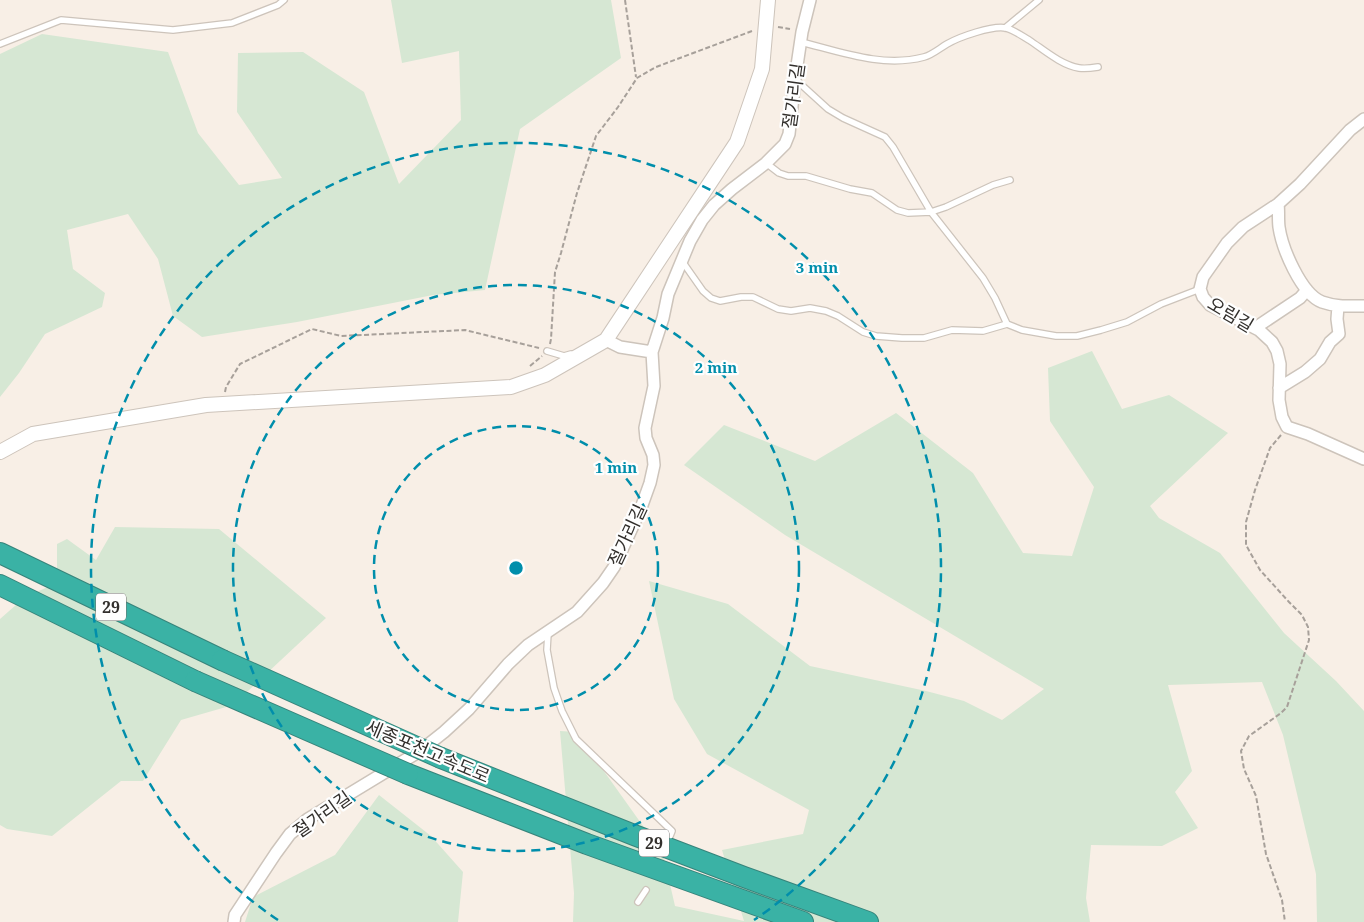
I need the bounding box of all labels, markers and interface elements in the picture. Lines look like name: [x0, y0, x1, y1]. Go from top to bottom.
street label: 절가리길: [777, 62, 809, 130]
text: 3 min: [796, 257, 838, 277]
street label: 오림길: [1204, 291, 1258, 337]
text: 2 min: [695, 357, 737, 377]
text: 1 min: [595, 457, 637, 477]
street label: 절가리길: [602, 500, 652, 570]
centre of rings: [507, 559, 525, 577]
road number: 29: [96, 594, 126, 620]
street label: 세종포천고속도로: [362, 714, 494, 788]
street label: 절가리길: [288, 785, 356, 843]
road number: 29: [639, 830, 669, 856]

